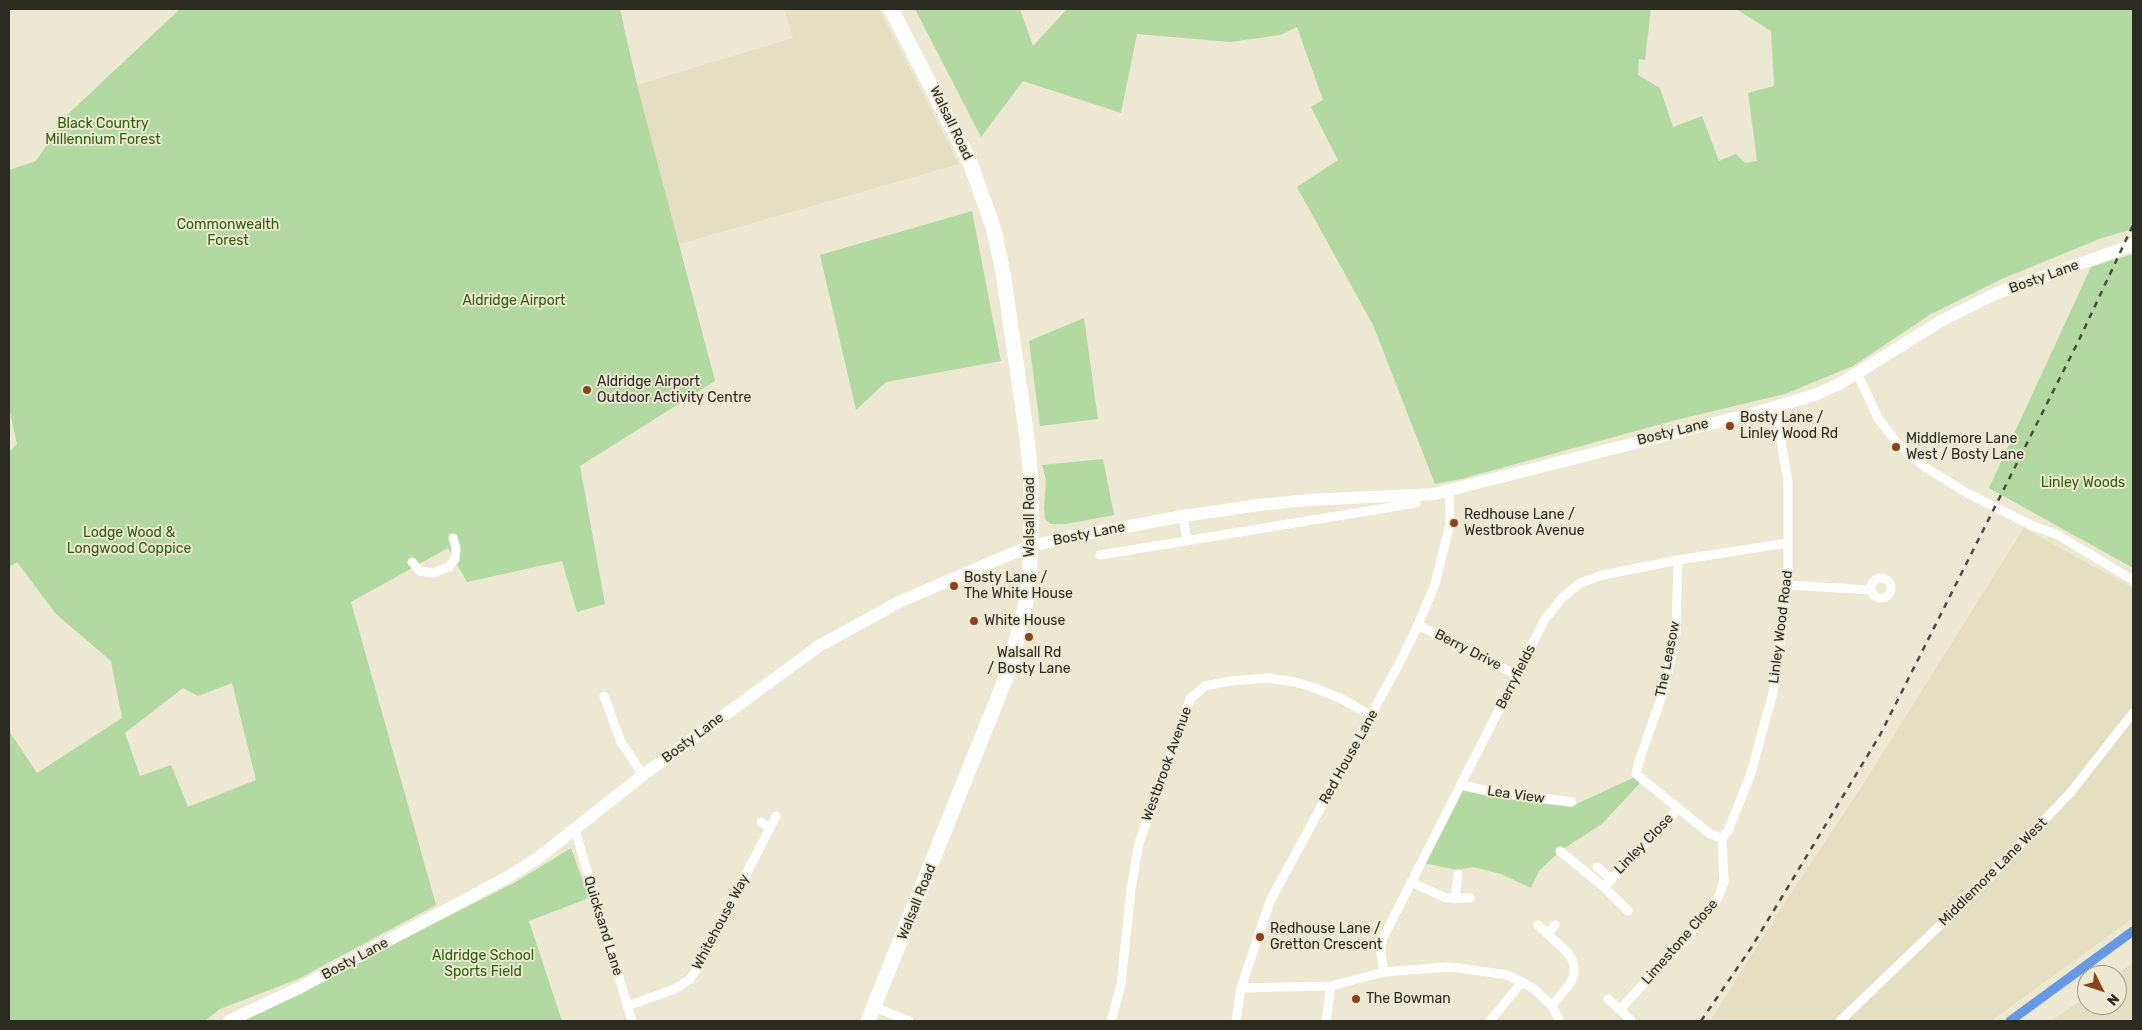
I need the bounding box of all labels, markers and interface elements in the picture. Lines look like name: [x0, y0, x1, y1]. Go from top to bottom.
street label: Walsall Road: [926, 83, 976, 163]
park label: Black Country Millennium Forest: [45, 116, 161, 148]
park label: Commonwealth Forest: [177, 217, 279, 250]
street label: Bosty Lane: [2007, 257, 2081, 297]
park label: Aldridge Airport: [462, 293, 566, 309]
place label: Aldridge Airport Outdoor Activity Centre: [597, 374, 751, 407]
marker: Aldridge Airport Outdoor Activity Centre: [581, 384, 593, 396]
place label: Bosty Lane / Linley Wood Rd: [1740, 410, 1838, 442]
street label: Bosty Lane: [1636, 415, 1710, 449]
marker: Bosty Lane / Linley Wood Rd: [1724, 420, 1736, 432]
place label: Middlemore Lane West / Bosty Lane: [1906, 431, 2024, 464]
marker: Middlemore Lane West / Bosty Lane: [1890, 441, 1902, 453]
park label: Linley Woods: [2041, 475, 2125, 491]
street label: Walsall Road: [1022, 477, 1038, 557]
place label: Redhouse Lane / Westbrook Avenue: [1464, 507, 1585, 540]
marker: Redhouse Lane / Westbrook Avenue: [1448, 517, 1460, 529]
street label: Bosty Lane: [1052, 519, 1126, 549]
park label: Lodge Wood & Longwood Coppice: [67, 525, 191, 558]
street label: Linley Wood Road: [1766, 569, 1796, 685]
place label: Bosty Lane / The White House: [964, 570, 1073, 602]
marker: Bosty Lane / The White House: [948, 580, 960, 592]
place label: White House: [984, 613, 1065, 629]
marker: White House: [968, 615, 980, 627]
street label: The Leasow: [1652, 620, 1684, 698]
street label: Berry Drive: [1432, 626, 1504, 674]
marker: Walsall Rd / Bosty Lane: [1023, 631, 1035, 643]
street label: Berryfields: [1493, 642, 1539, 712]
place label: Walsall Rd / Bosty Lane: [987, 645, 1071, 678]
street label: Westbrook Avenue: [1138, 704, 1196, 824]
street label: Red House Lane: [1316, 707, 1382, 807]
street label: Bosty Lane: [659, 709, 727, 767]
street label: Lea View: [1486, 783, 1546, 807]
street label: Linley Close: [1611, 810, 1677, 878]
street label: Middlemore Lane West: [1935, 814, 2051, 930]
street label: Walsall Road: [894, 862, 940, 942]
street label: Whitehouse Way: [689, 871, 753, 973]
street label: Quicksand Lane: [580, 874, 626, 978]
street label: Limestone Close: [1638, 896, 1722, 988]
place label: Redhouse Lane / Gretton Crescent: [1270, 921, 1382, 954]
marker: Redhouse Lane / Gretton Crescent: [1254, 931, 1266, 943]
street label: Bosty Lane: [319, 934, 391, 984]
park label: Aldridge School Sports Field: [432, 948, 534, 980]
north arrow: [2077, 965, 2127, 1015]
text: N: [2103, 990, 2123, 1009]
place label: The Bowman: [1366, 991, 1451, 1007]
marker: The Bowman: [1350, 993, 1362, 1005]

